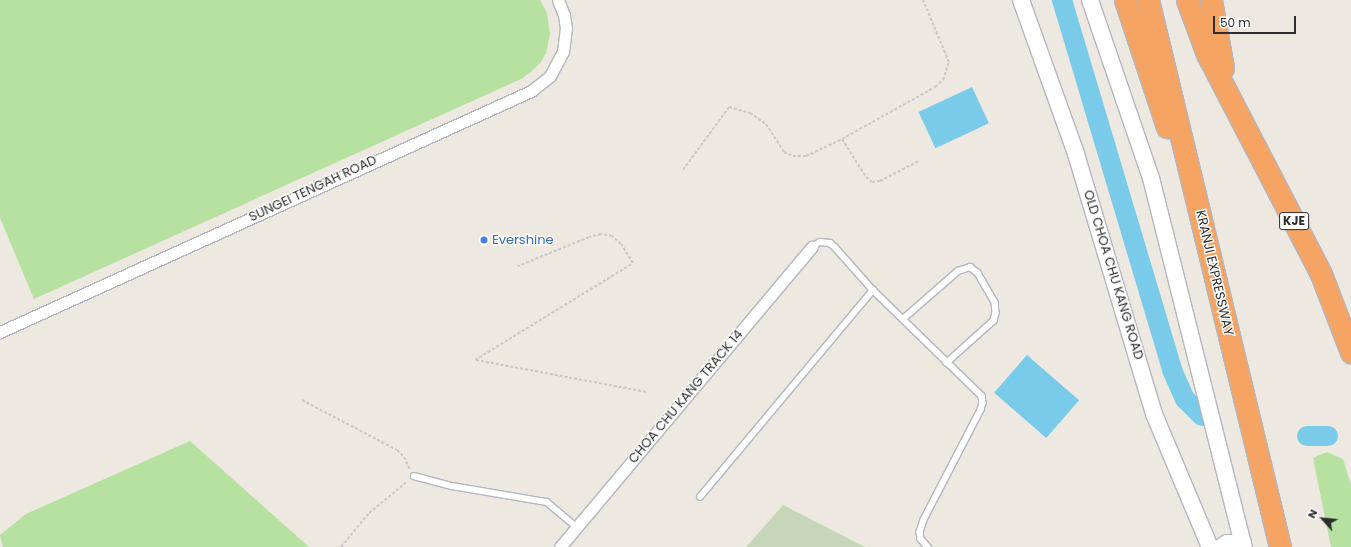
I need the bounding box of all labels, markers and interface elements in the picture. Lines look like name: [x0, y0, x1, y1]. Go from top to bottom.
scale bar: [1215, 8, 1298, 34]
text: 50 m: [1220, 14, 1251, 31]
street label: SUNGEI TENGAH ROAD: [247, 153, 379, 225]
street label: OLD CHOA CHU KANG ROAD: [1080, 188, 1146, 362]
street label: KRANJI EXPRESSWAY: [1192, 209, 1236, 337]
road number: KJE: [1279, 211, 1309, 231]
place label: Evershine: [492, 232, 554, 248]
marker: Evershine: [479, 235, 489, 245]
street label: CHOA CHU KANG TRACK 14: [626, 327, 746, 467]
north arrow: [1303, 499, 1343, 539]
text: N: [1303, 506, 1321, 521]

